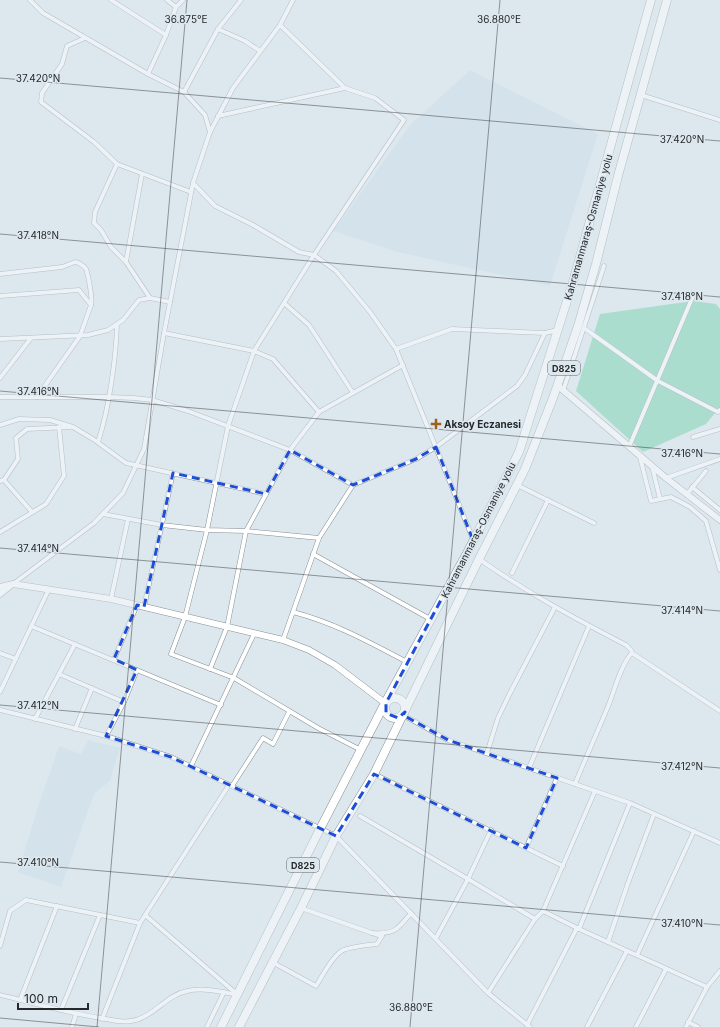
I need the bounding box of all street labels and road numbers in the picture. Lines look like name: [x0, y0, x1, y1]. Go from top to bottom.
street label: Kahramanmaraş-Osmaniye yolu: [561, 153, 615, 301]
road number: D825: [548, 361, 580, 375]
street label: Kahramanmaraş-Osmaniye yolu: [438, 460, 518, 600]
road number: D825: [287, 858, 319, 872]

